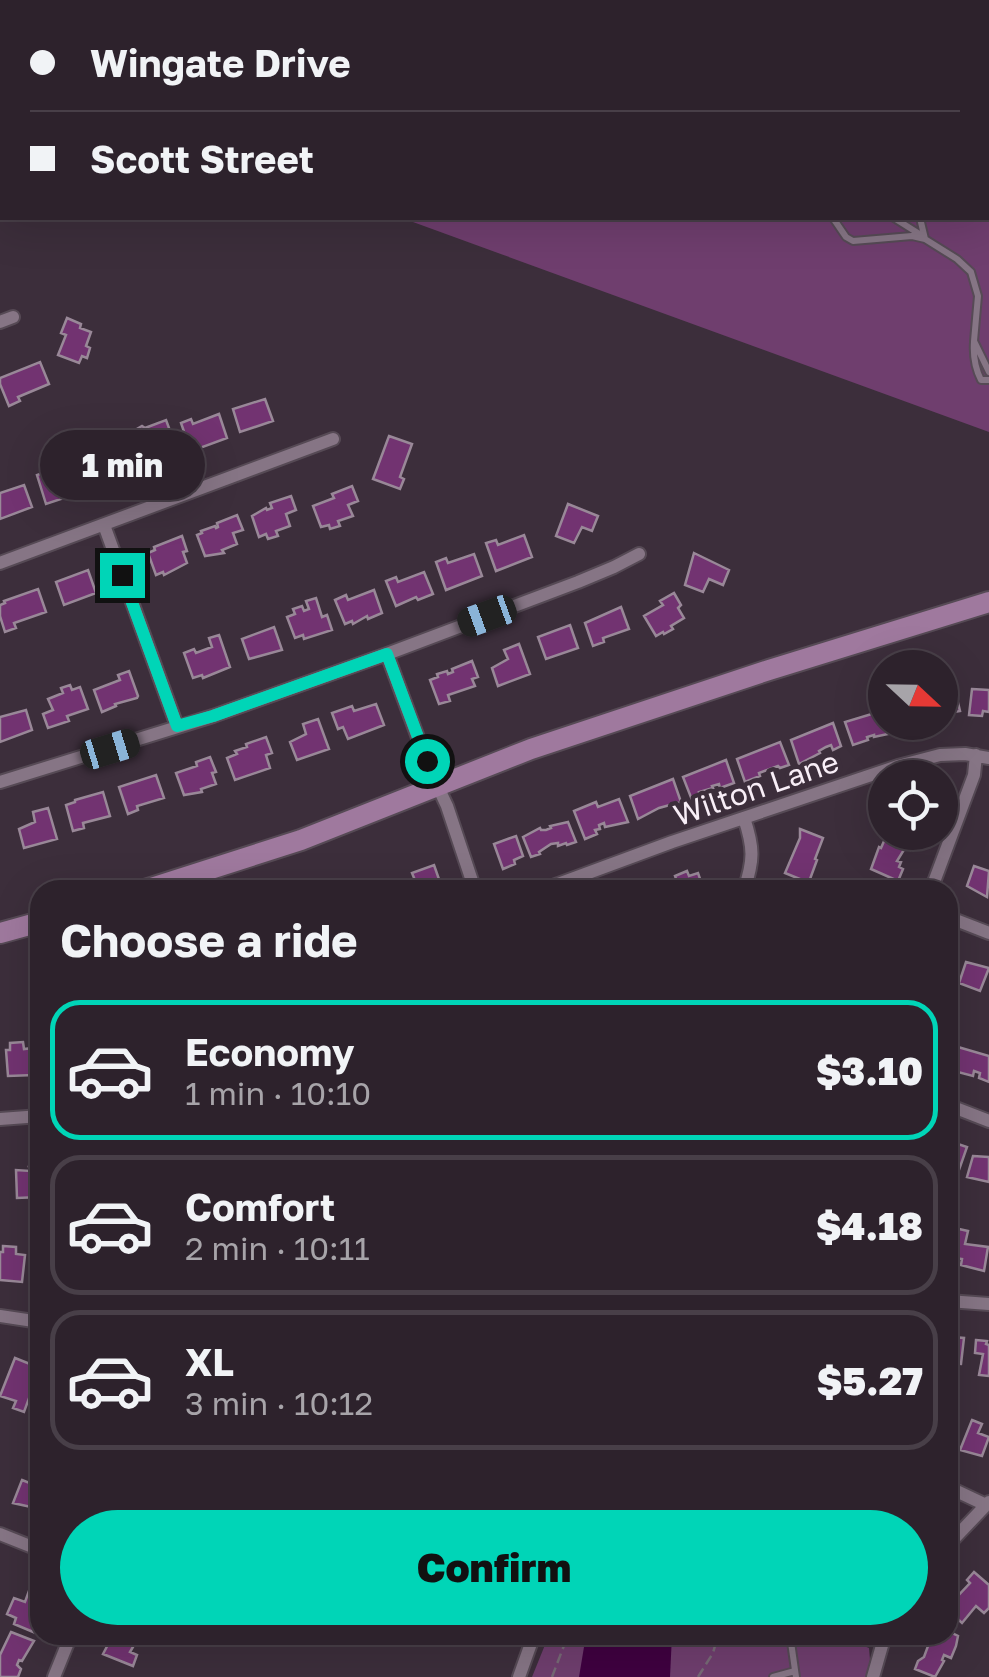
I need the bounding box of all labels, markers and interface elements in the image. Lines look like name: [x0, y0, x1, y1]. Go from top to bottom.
text: Wingate Drive: [90, 40, 351, 85]
text: Scott Street: [90, 136, 314, 181]
callout: 1 min: [39, 430, 204, 500]
text: 1 min: [82, 446, 163, 484]
route end: [100, 553, 145, 598]
car: [454, 592, 520, 640]
north arrow: [868, 650, 958, 740]
map controls: [868, 650, 958, 850]
car: [77, 726, 143, 772]
route start: [405, 739, 450, 784]
street label: Wilton Lane: [669, 743, 843, 833]
button: locate: [868, 760, 958, 850]
text: Choose a ride: [60, 913, 358, 967]
icon: car: [65, 1025, 155, 1115]
text: Economy: [185, 1029, 354, 1074]
text: $3.10: [816, 1048, 923, 1093]
text: 1 min · 10:10: [185, 1074, 371, 1112]
icon: car: [65, 1180, 155, 1270]
text: Comfort: [185, 1184, 335, 1229]
text: $4.18: [816, 1203, 923, 1248]
text: 2 min · 10:11: [185, 1229, 370, 1267]
icon: car: [65, 1335, 155, 1425]
text: XL: [185, 1339, 234, 1384]
text: $5.27: [817, 1358, 923, 1403]
text: 3 min · 10:12: [185, 1384, 373, 1422]
button: Confirm: [60, 1510, 928, 1625]

